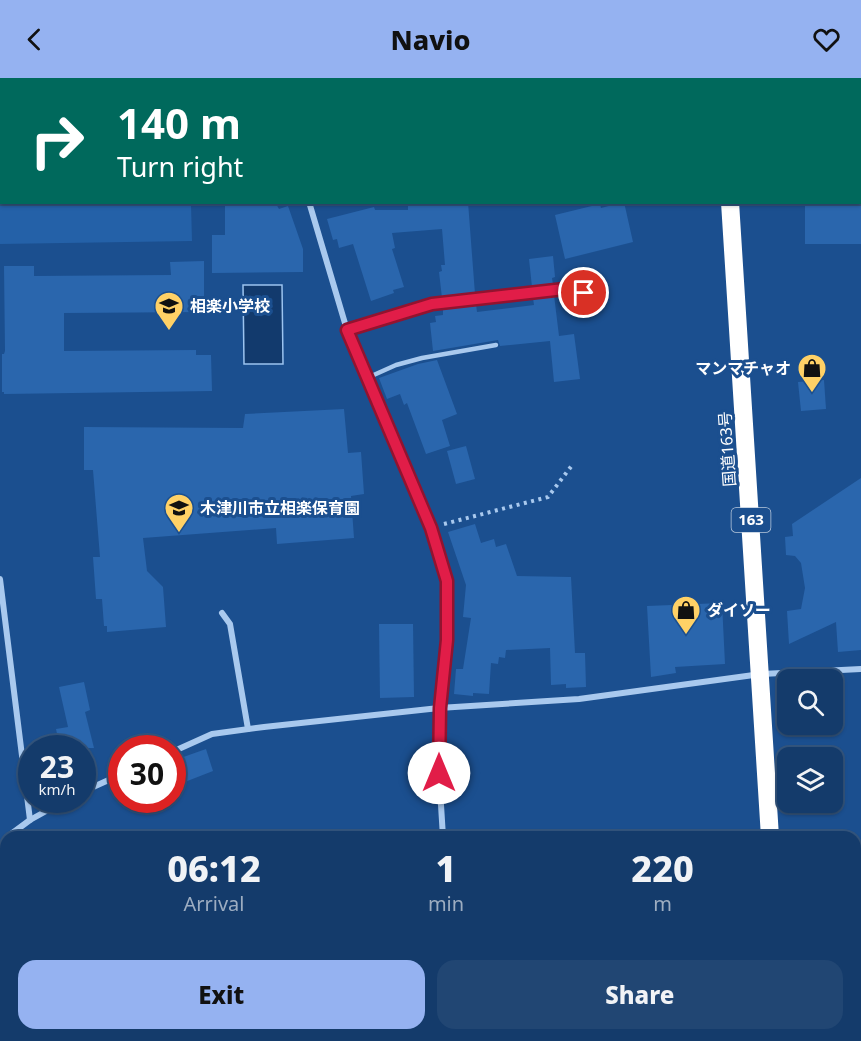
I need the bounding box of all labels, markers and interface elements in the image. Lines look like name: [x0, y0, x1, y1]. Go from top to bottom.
text: Navio: [390, 21, 471, 58]
icon: back: [18, 23, 51, 56]
icon: heart: [810, 23, 843, 56]
text: 140 m: [117, 94, 241, 151]
icon: right: [18, 102, 96, 180]
text: Turn right: [117, 148, 243, 185]
pin: [558, 267, 609, 318]
icon: arrive: [567, 276, 600, 309]
school or university icon: 相楽小学校: [153, 290, 185, 332]
place label: 相楽小学校: [190, 295, 270, 317]
shop icon: マンマチャオ: [796, 352, 828, 394]
place label: マンマチャオ: [695, 357, 791, 379]
street label: 国道163号: [713, 411, 741, 487]
school or university icon: 木津川市立相楽保育園: [163, 492, 195, 534]
place label: 木津川市立相楽保育園: [200, 497, 360, 519]
road number: 163: [732, 508, 771, 532]
shop icon: ダイソー: [670, 594, 702, 636]
place label: ダイソー: [707, 599, 771, 621]
map controls: [777, 669, 843, 813]
button: search: [777, 669, 843, 735]
speed limit sign: 30: [108, 735, 186, 813]
position arrow: [407, 741, 471, 805]
text: 23: [40, 746, 74, 787]
button: layers: [777, 747, 843, 813]
text: km/h: [39, 779, 75, 799]
text: 06:12: [167, 844, 261, 893]
text: 1: [436, 844, 456, 893]
text: 220: [631, 844, 694, 893]
text: Arrival: [183, 890, 244, 917]
text: min: [428, 890, 464, 917]
text: m: [653, 890, 672, 917]
button: Exit: [18, 960, 425, 1029]
button: Share: [437, 960, 843, 1029]

